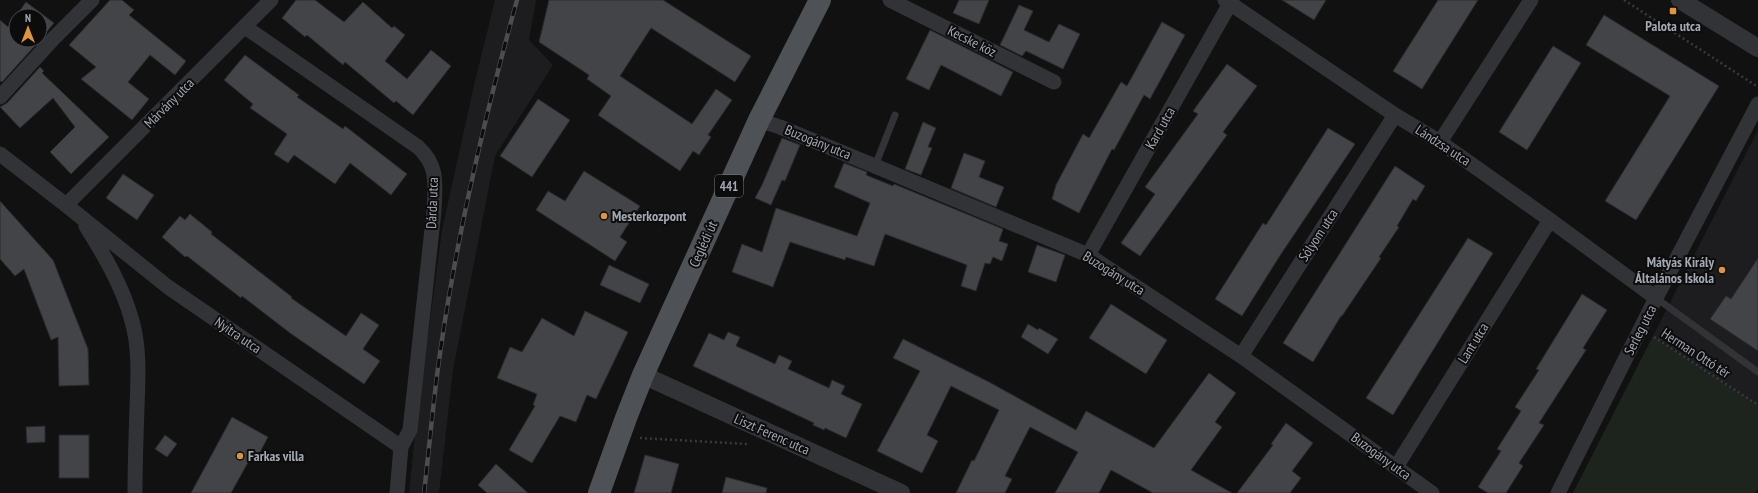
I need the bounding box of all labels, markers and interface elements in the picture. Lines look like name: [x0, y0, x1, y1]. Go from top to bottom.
marker: Palota utca: [1668, 6, 1678, 16]
north arrow: [8, 8, 48, 48]
text: N: [25, 11, 31, 25]
place label: Palota utca: [1645, 17, 1701, 35]
street label: Kecske köz: [945, 21, 999, 61]
street label: Márvány utca: [140, 74, 198, 132]
street label: Kard utca: [1141, 104, 1179, 152]
street label: Lándzsa utca: [1412, 120, 1474, 170]
street label: Buzogány utca: [782, 121, 854, 163]
road number: 441: [715, 175, 743, 197]
street label: Dárda utca: [422, 177, 442, 229]
street label: Sólyom utca: [1294, 205, 1342, 265]
place label: Mesterkozpont: [612, 207, 686, 225]
marker: Mesterkozpont: [599, 211, 609, 221]
street label: Ceglédi út: [685, 218, 721, 270]
street label: Buzogány utca: [1080, 247, 1148, 299]
place label: Mátyás Király Általános Iskola: [1634, 253, 1714, 287]
marker: Mátyás Király Általános Iskola: [1717, 265, 1727, 275]
street label: Serleg utca: [1620, 302, 1660, 358]
street label: Nyitra utca: [211, 313, 265, 357]
street label: Lant utca: [1454, 319, 1492, 367]
street label: Herman Ottó tér: [1658, 324, 1734, 382]
street label: Liszt Ferenc utca: [731, 409, 813, 459]
street label: Buzogány utca: [1348, 428, 1414, 484]
place label: Farkas villa: [248, 447, 304, 465]
marker: Farkas villa: [235, 451, 245, 461]

